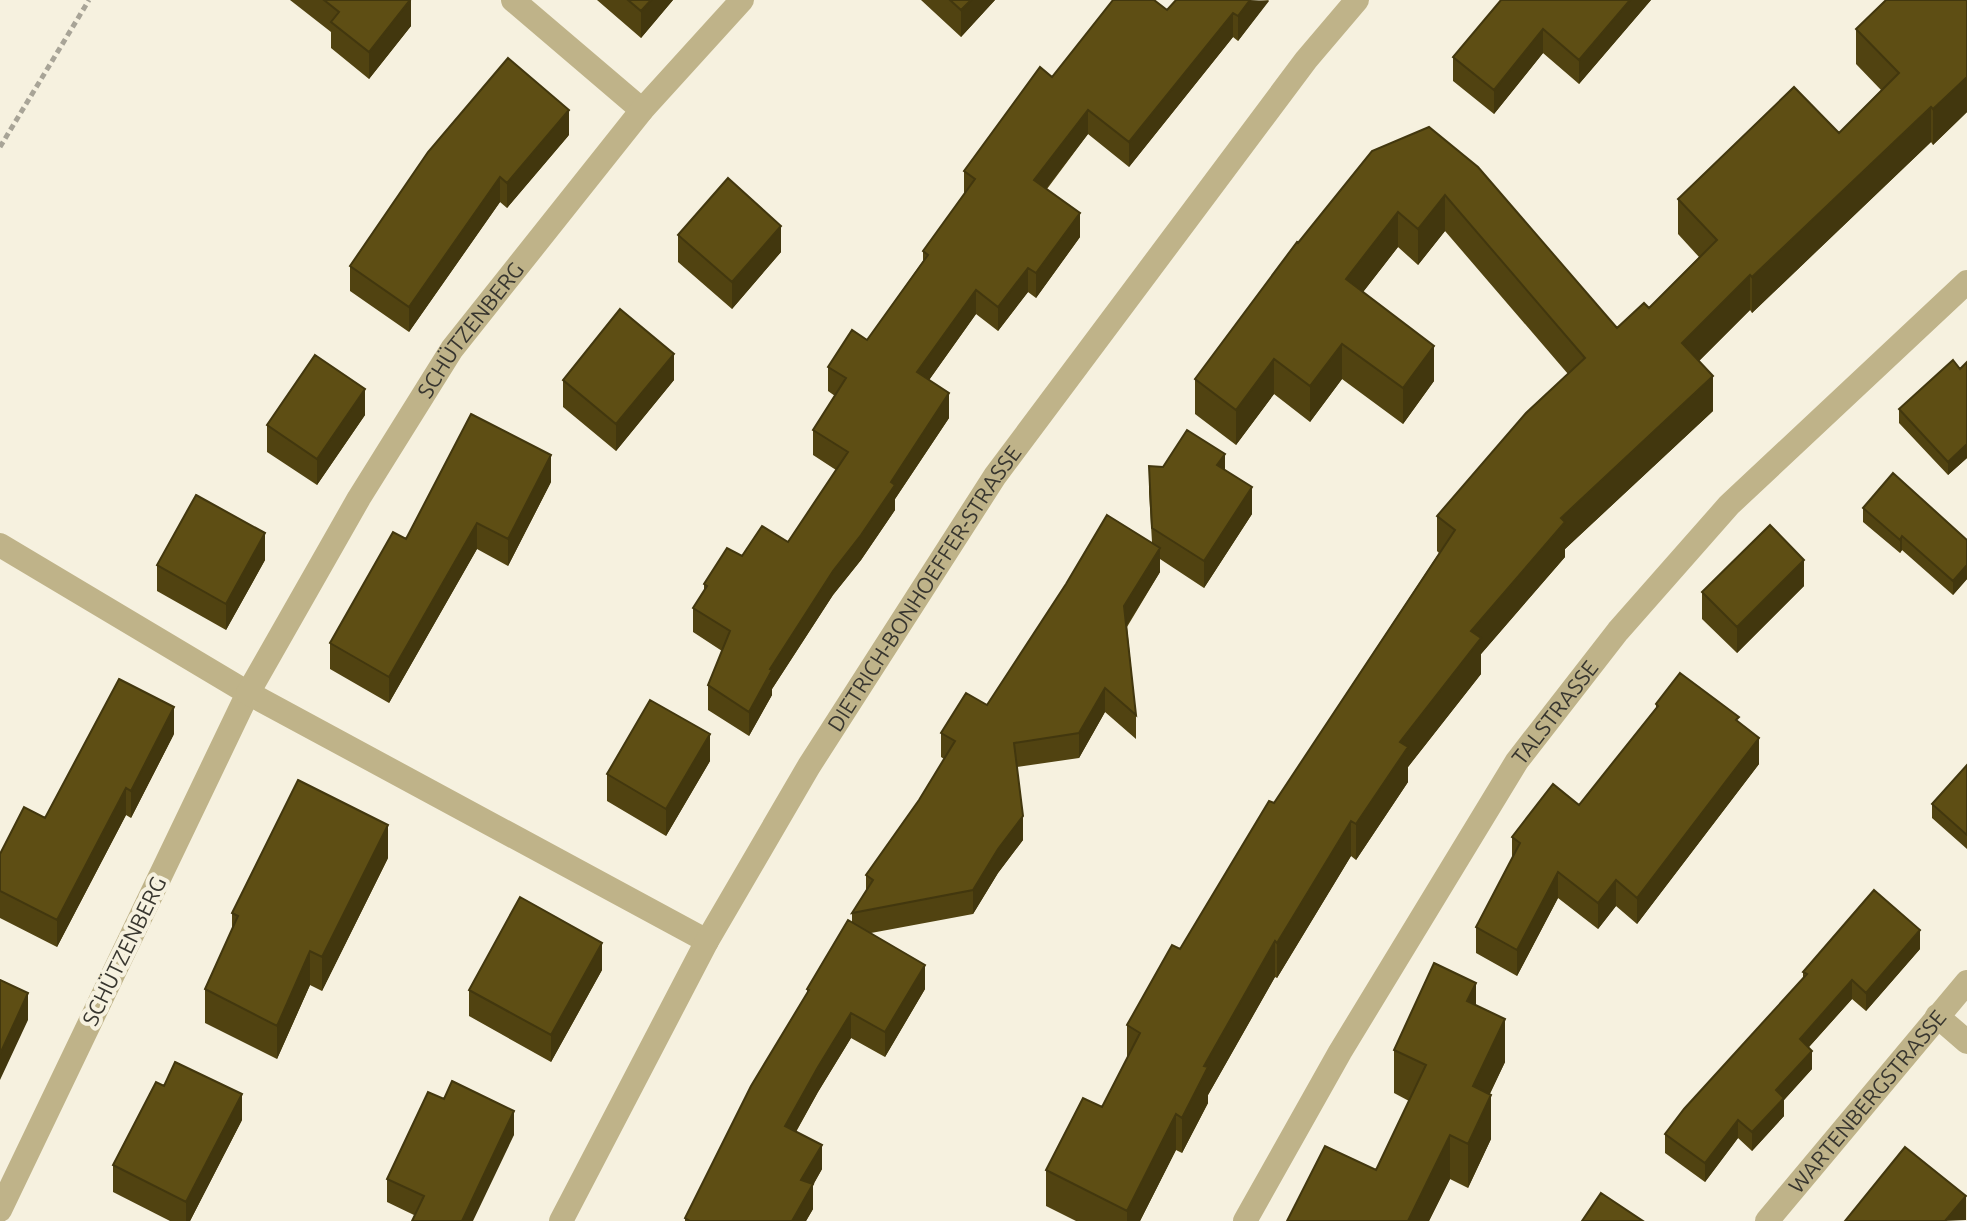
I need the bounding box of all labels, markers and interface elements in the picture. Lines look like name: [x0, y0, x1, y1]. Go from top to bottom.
street label: SCHÜTZENBERG: [412, 257, 528, 402]
street label: DIETRICH-BONHOEFFER-STRASSE: [822, 440, 1026, 736]
street label: TALSTRASSE: [1506, 655, 1603, 769]
street label: SCHÜTZENBERG: [77, 872, 170, 1029]
street label: WARTENBERGSTRASSE: [1783, 1004, 1950, 1198]

